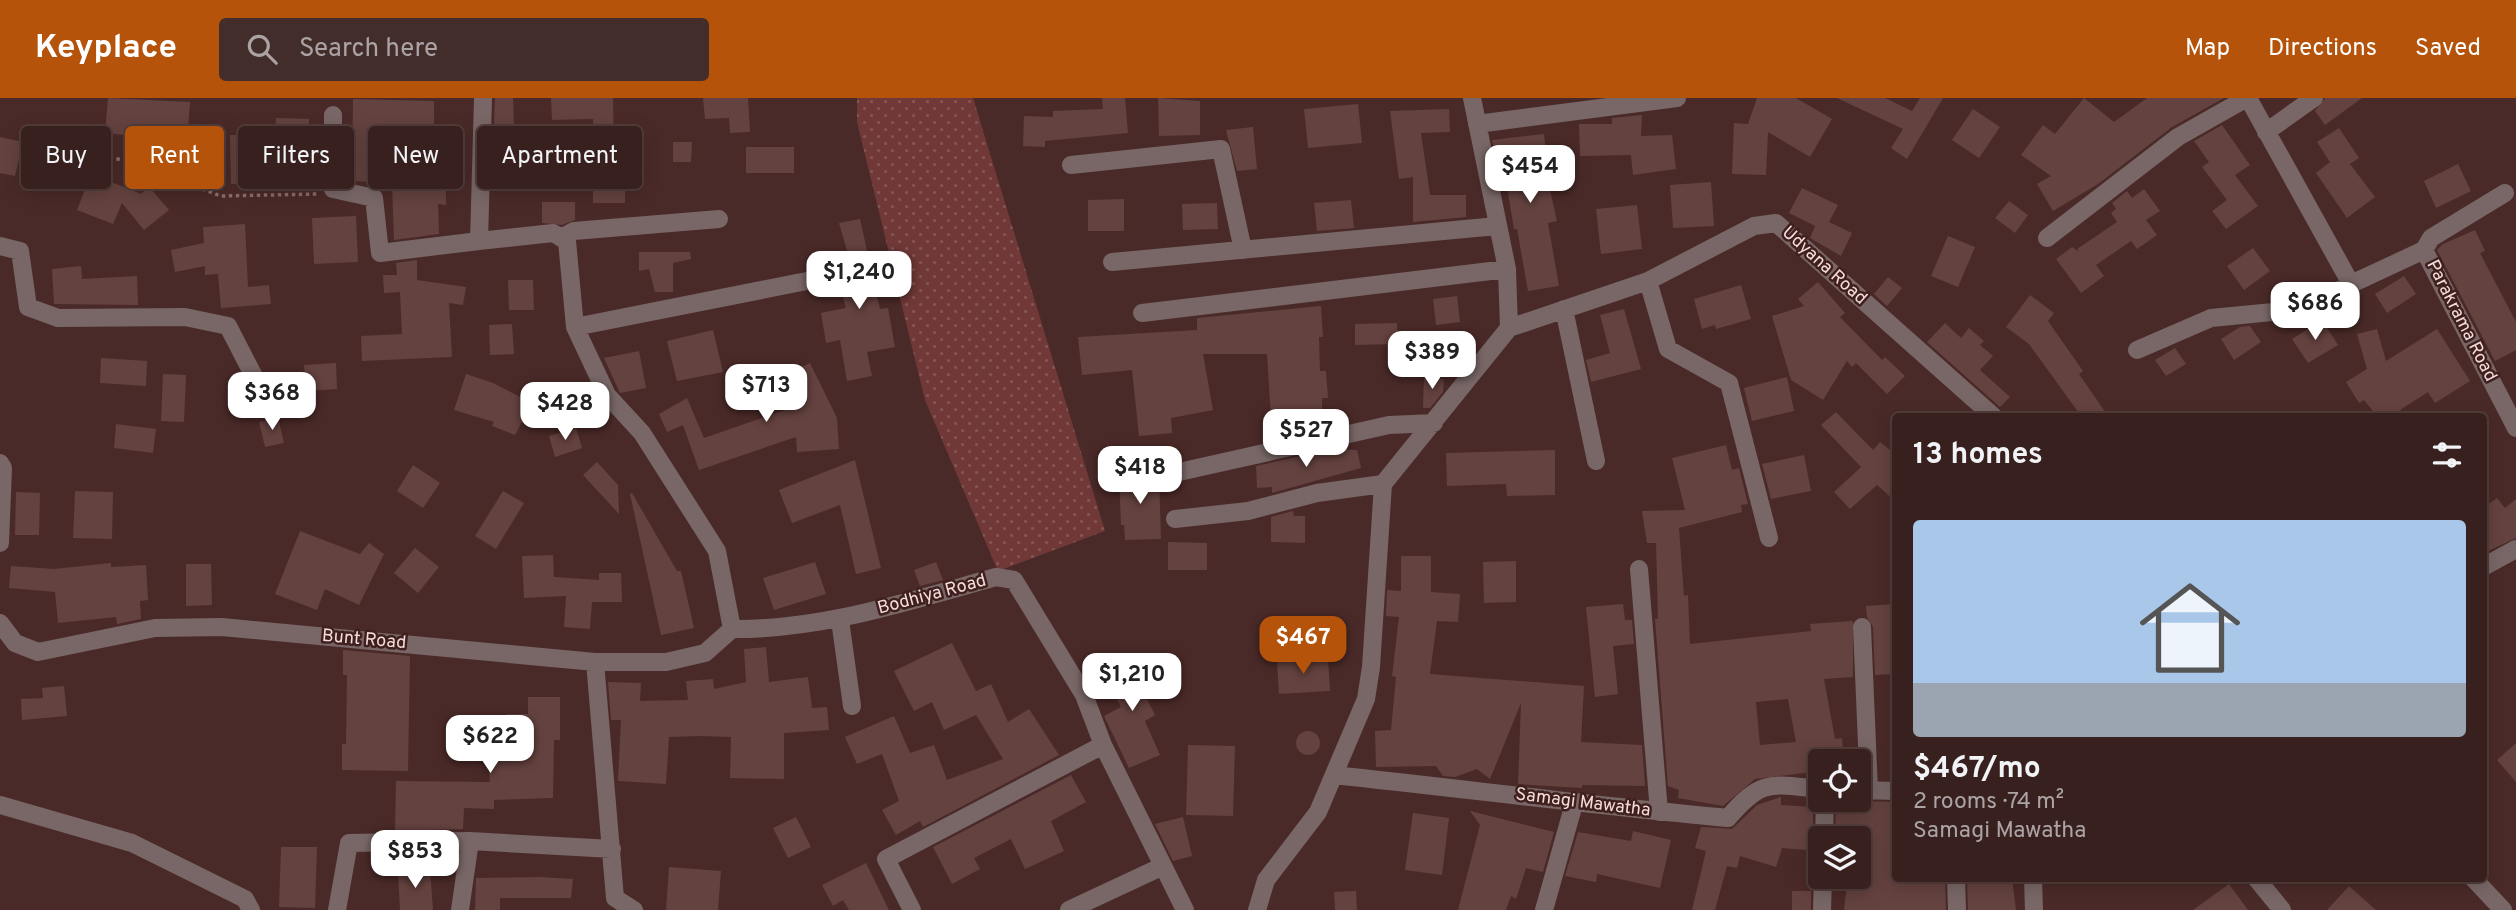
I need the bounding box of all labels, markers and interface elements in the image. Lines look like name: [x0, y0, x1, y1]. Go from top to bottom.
search box: [219, 18, 709, 81]
text: Keyplace: [35, 28, 177, 70]
icon: search: [243, 30, 281, 68]
text: Search here: [299, 33, 438, 66]
text: Map: [2185, 34, 2230, 64]
text: Directions: [2268, 34, 2377, 64]
text: Saved: [2415, 34, 2481, 64]
chip: Buy: [21, 126, 111, 189]
chip: Rent: [125, 126, 224, 189]
chip: Filters: [238, 126, 354, 189]
chip: New: [368, 126, 463, 189]
chip: Apartment: [477, 126, 642, 189]
pin: $454: [1489, 146, 1571, 205]
text: $454: [1501, 153, 1559, 182]
street label: Udyana Road: [1777, 222, 1871, 310]
pin: $1,240: [802, 252, 916, 311]
street label: Parakrama Road: [2420, 256, 2502, 386]
text: $1,240: [822, 259, 896, 288]
pin: $686: [2274, 282, 2356, 342]
text: $686: [2287, 290, 2343, 319]
pin: $389: [1391, 331, 1473, 391]
text: $389: [1404, 339, 1460, 368]
pin: $713: [725, 364, 807, 424]
pin: $368: [231, 372, 313, 432]
text: $713: [741, 372, 791, 401]
text: $368: [244, 380, 300, 409]
pin: $428: [524, 382, 606, 442]
text: $428: [536, 390, 594, 419]
pin: $527: [1265, 410, 1347, 469]
text: $527: [1279, 417, 1333, 446]
icon: filters: [2428, 436, 2466, 474]
text: 13 homes: [1913, 437, 2043, 474]
pin: $418: [1099, 446, 1181, 506]
text: $418: [1114, 454, 1166, 483]
icon: home: [2127, 565, 2253, 691]
street label: Bodhiya Road: [875, 569, 989, 621]
pin: $467: [1262, 616, 1344, 676]
text: $467: [1275, 624, 1331, 653]
street label: Bunt Road: [321, 625, 407, 655]
pin: $1,210: [1075, 654, 1189, 713]
text: $1,210: [1098, 661, 1166, 690]
pin: $622: [449, 716, 531, 775]
text: $622: [462, 723, 518, 752]
map controls: [1808, 749, 1871, 889]
button: locate: [1808, 749, 1871, 812]
text: $467/mo: [1913, 751, 2041, 788]
street label: Samagi Mawatha: [1514, 783, 1652, 823]
text: 2 rooms · 74 m²: [1913, 788, 2064, 817]
text: Samagi Mawatha: [1913, 817, 2086, 846]
button: layers: [1808, 826, 1871, 889]
pin: $853: [374, 830, 456, 890]
text: $853: [387, 838, 443, 867]

